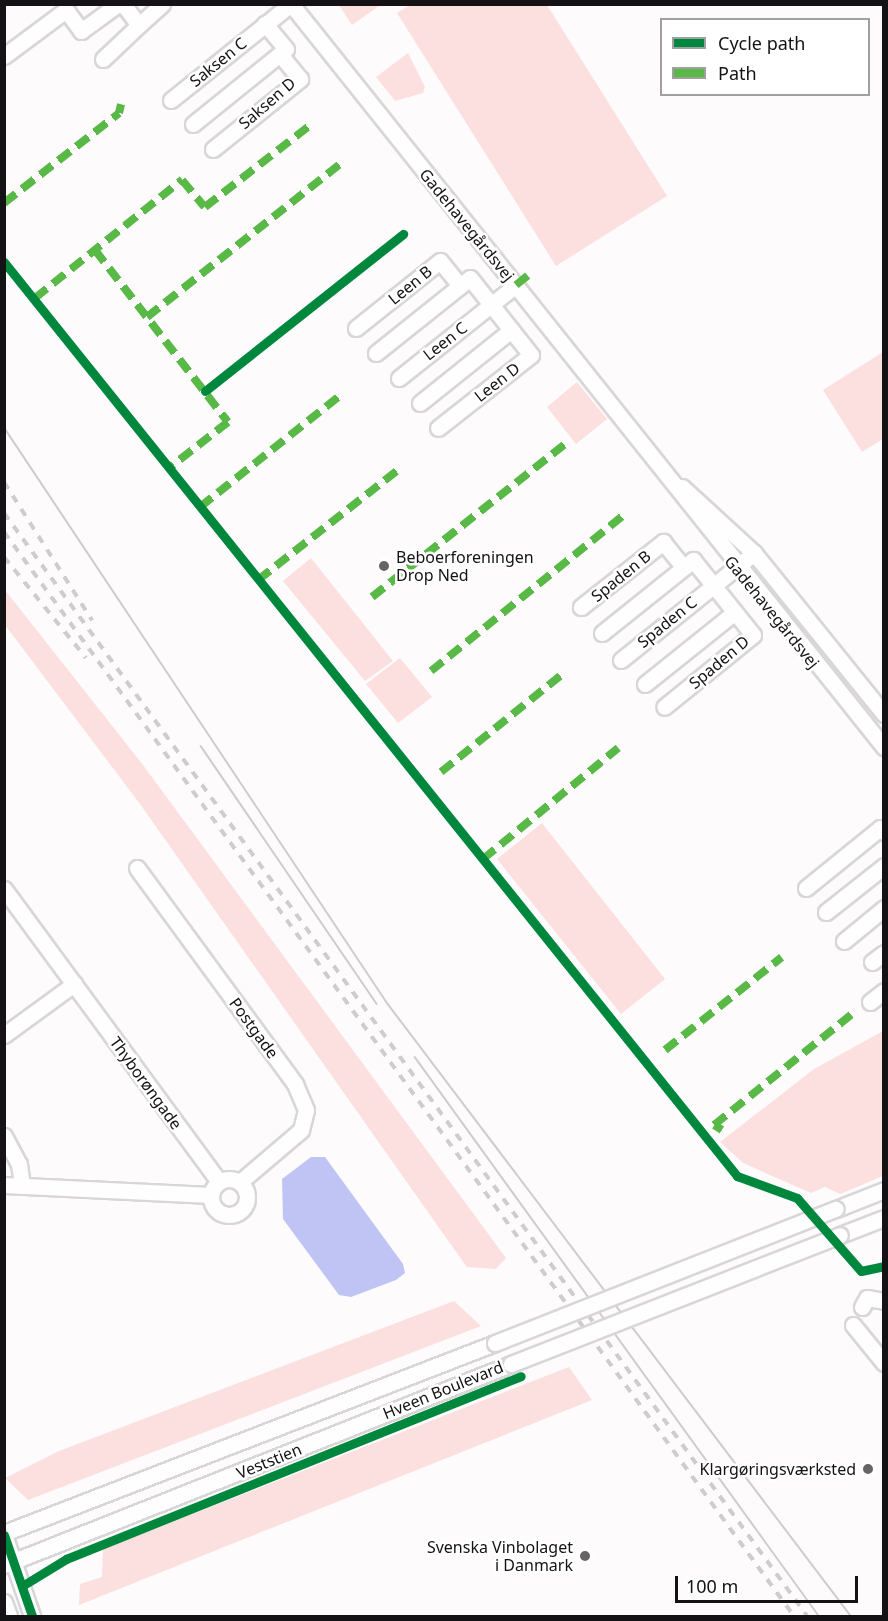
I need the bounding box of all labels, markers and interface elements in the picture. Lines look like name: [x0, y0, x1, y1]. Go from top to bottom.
legend: [660, 18, 870, 96]
text: Cycle path: [718, 31, 805, 55]
street label: Saksen C: [186, 33, 250, 91]
text: Path: [718, 61, 757, 85]
street label: Saksen D: [235, 73, 299, 133]
street label: Gadehavegårdsvej: [416, 165, 518, 285]
street label: Leen B: [384, 262, 436, 308]
street label: Leen C: [419, 318, 471, 364]
street label: Leen D: [471, 358, 523, 406]
street label: Spaden B: [587, 546, 655, 606]
place label: Beboerforeningen Drop Ned: [396, 547, 534, 585]
street label: Gadehavegårdsvej: [721, 552, 823, 672]
marker: Beboerforeningen Drop Ned: [377, 559, 391, 573]
street label: Spaden C: [634, 592, 700, 652]
street label: Spaden D: [685, 631, 753, 693]
street label: Postgade: [226, 994, 282, 1062]
street label: Thyborøngade: [106, 1033, 186, 1133]
street label: Hveen Boulevard: [380, 1357, 506, 1423]
street label: Veststien: [234, 1439, 304, 1483]
place label: Klargøringsværksted: [699, 1459, 856, 1479]
marker: Klargøringsværksted: [861, 1462, 875, 1476]
place label: Svenska Vinbolaget i Danmark: [427, 1537, 573, 1575]
marker: Svenska Vinbolaget i Danmark: [578, 1549, 592, 1563]
scale bar: [678, 1564, 861, 1602]
text: 100 m: [686, 1574, 738, 1598]

